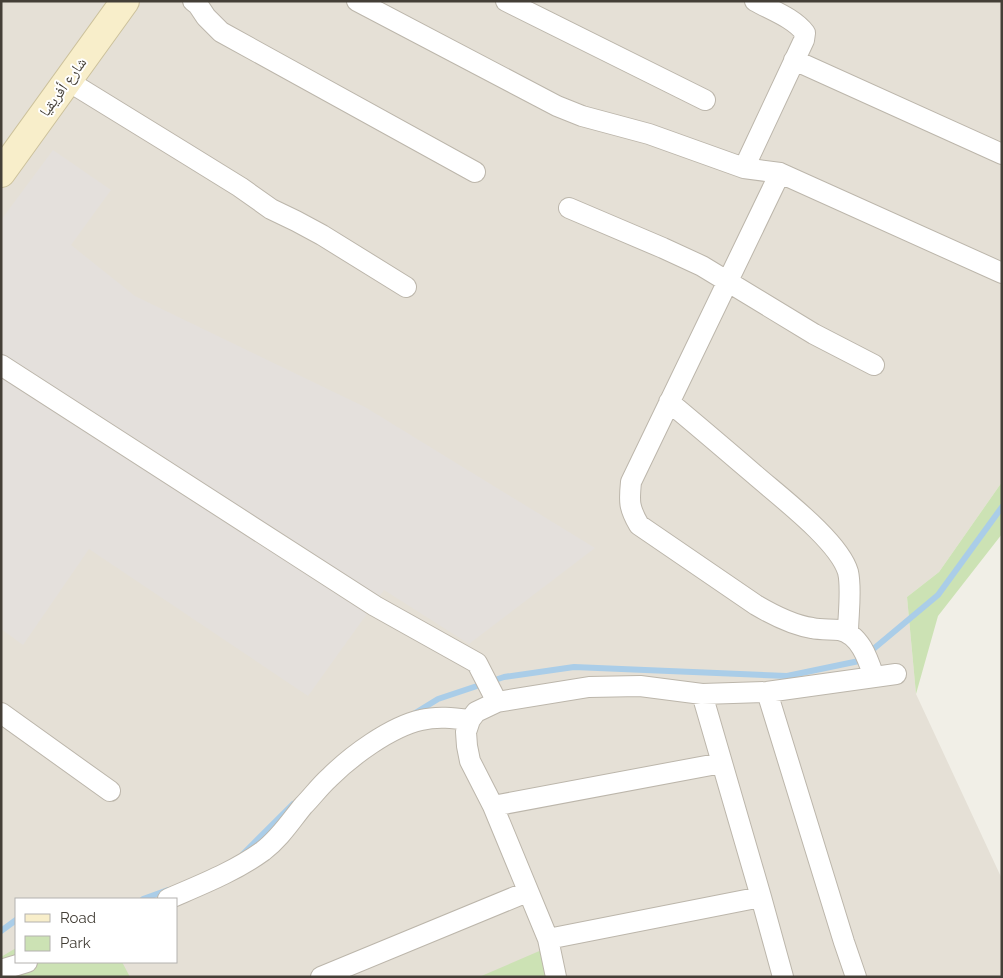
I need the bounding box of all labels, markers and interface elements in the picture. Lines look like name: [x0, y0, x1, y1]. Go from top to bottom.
street label: شارع أفريقيا: [36, 54, 91, 121]
legend: [15, 898, 178, 963]
text: Road: [60, 909, 96, 927]
text: Park: [60, 934, 91, 952]

